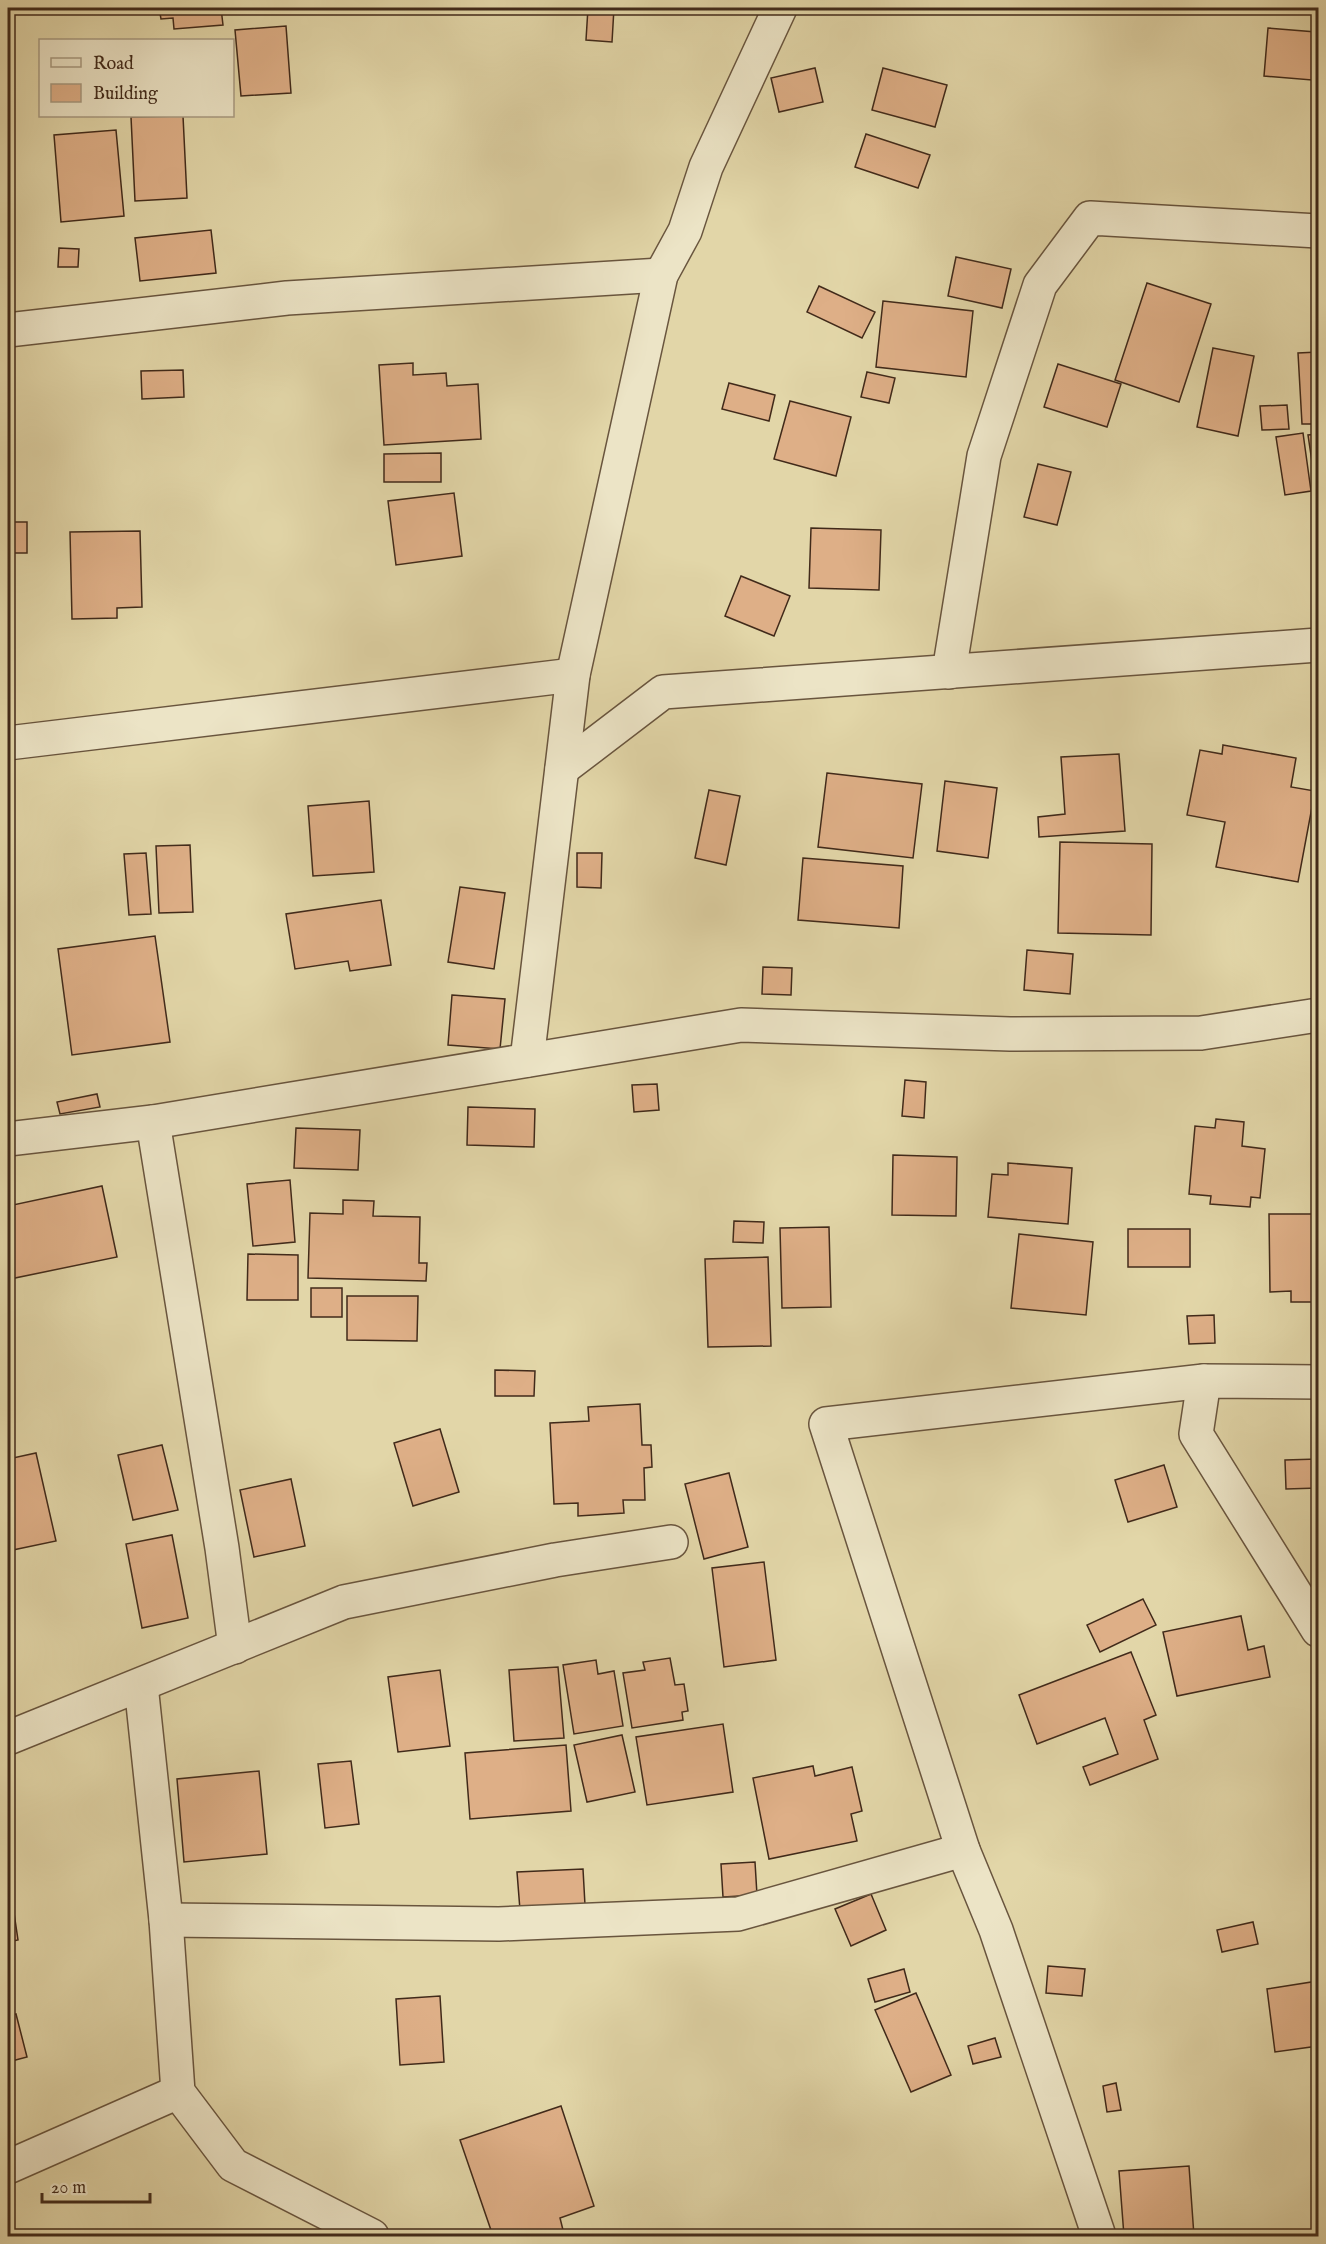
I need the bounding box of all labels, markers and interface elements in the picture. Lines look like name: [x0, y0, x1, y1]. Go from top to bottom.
legend: [39, 39, 234, 117]
text: Road: [93, 53, 134, 76]
text: Building: [93, 83, 158, 106]
scale bar: [42, 2166, 150, 2204]
text: 20 m: [51, 2177, 86, 2200]

